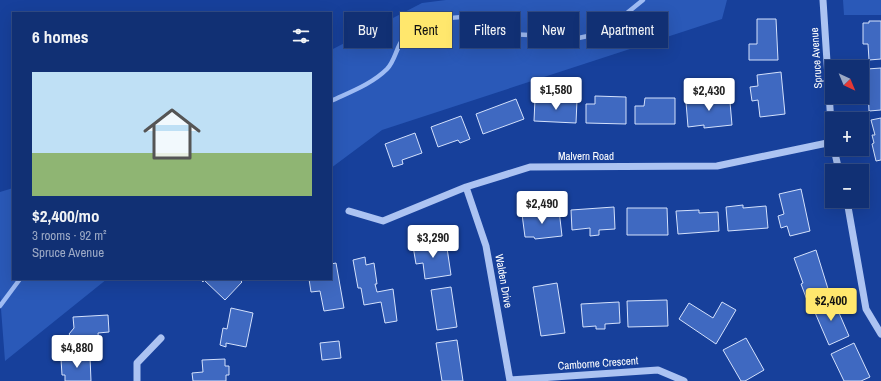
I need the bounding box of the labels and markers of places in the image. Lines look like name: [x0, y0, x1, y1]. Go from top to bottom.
pin: $1,580: [523, 77, 589, 111]
pin: $2,430: [676, 78, 742, 112]
pin: $2,490: [509, 191, 575, 225]
pin: $3,290: [400, 225, 466, 259]
pin: $2,400: [798, 288, 864, 322]
pin: $4,880: [44, 335, 110, 369]

